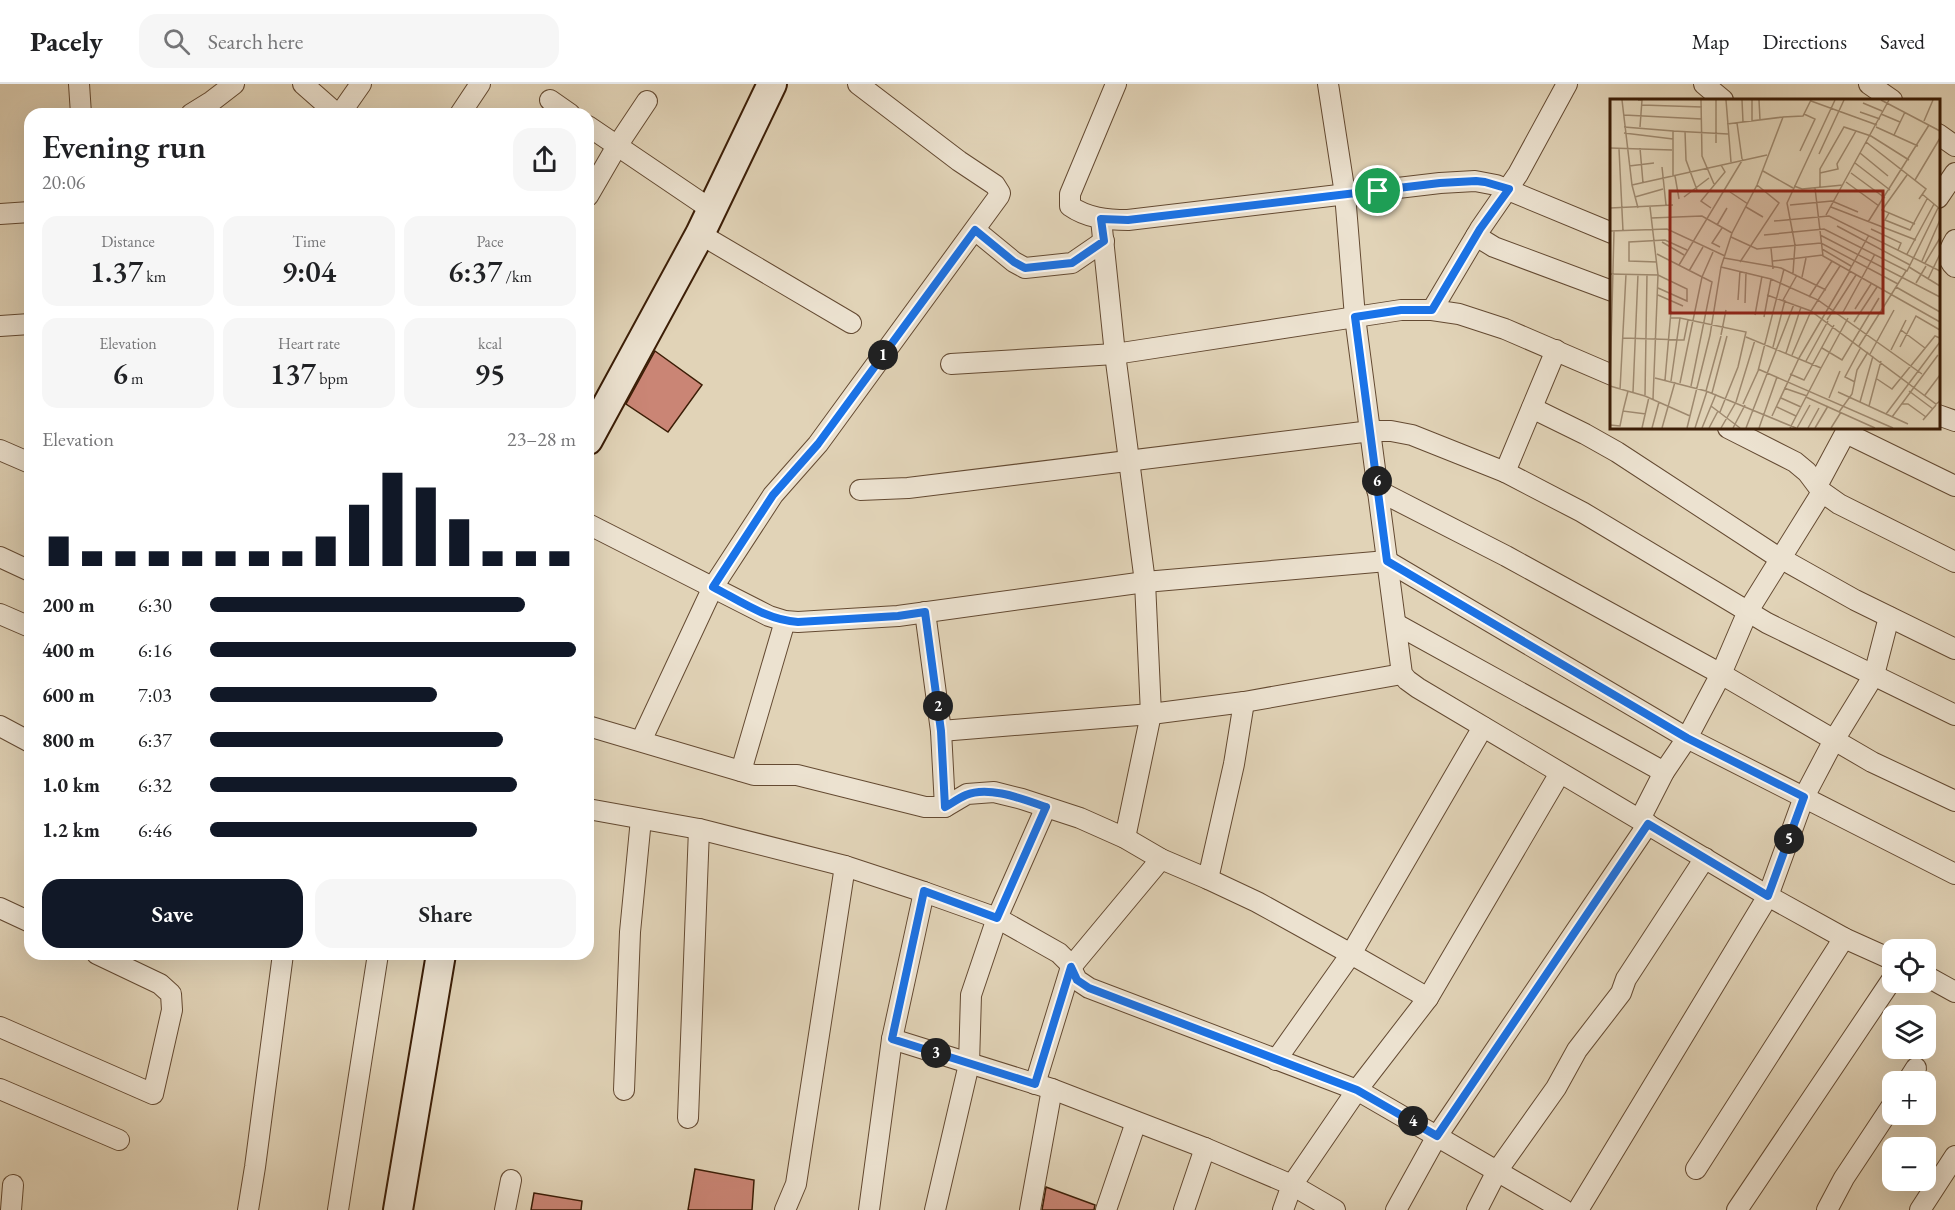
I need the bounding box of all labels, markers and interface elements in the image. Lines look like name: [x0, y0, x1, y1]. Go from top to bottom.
search box: [139, 14, 559, 68]
text: Pacely: [30, 23, 103, 59]
icon: search: [160, 25, 193, 58]
text: Search here: [208, 27, 303, 56]
text: Map: [1692, 28, 1729, 55]
text: Directions: [1762, 28, 1847, 55]
text: Saved: [1880, 28, 1925, 55]
inset map: [1610, 99, 1940, 429]
text: Evening run: [42, 125, 206, 168]
button: share: [513, 128, 576, 191]
pin: [1352, 165, 1403, 216]
text: 20:06: [42, 169, 85, 195]
icon: arrive: [1361, 174, 1394, 207]
text: Distance: [101, 231, 155, 252]
text: Time: [292, 231, 326, 252]
text: Pace: [477, 231, 503, 252]
text: 1.37: [90, 252, 143, 291]
text: 9:04: [282, 252, 336, 291]
text: 6:37: [448, 252, 502, 291]
text: km: [143, 266, 166, 287]
text: /km: [502, 266, 532, 287]
text: Elevation: [99, 333, 157, 354]
text: Heart rate: [278, 333, 340, 354]
text: kcal: [478, 333, 502, 354]
pin: 1: [868, 340, 898, 370]
text: 1: [879, 344, 887, 365]
text: 6: [112, 354, 128, 393]
text: 137: [270, 354, 316, 393]
text: 95: [475, 354, 505, 393]
text: m: [128, 368, 144, 389]
text: bpm: [316, 368, 348, 389]
text: Elevation: [42, 426, 114, 452]
text: 23–28 m: [507, 426, 576, 452]
pin: 6: [1362, 466, 1392, 496]
text: 6: [1373, 470, 1381, 491]
text: 200 m: [42, 592, 95, 618]
text: 6:30: [138, 592, 172, 618]
text: 400 m: [42, 637, 95, 663]
text: 6:16: [138, 637, 172, 663]
text: 600 m: [42, 682, 95, 708]
text: 7:03: [138, 682, 172, 708]
pin: 2: [923, 691, 953, 721]
text: 2: [934, 695, 942, 716]
text: 800 m: [42, 727, 95, 753]
text: 6:37: [138, 727, 172, 753]
text: 1.0 km: [42, 772, 100, 798]
text: 6:32: [138, 772, 172, 798]
text: 1.2 km: [42, 817, 100, 843]
text: 6:46: [138, 817, 172, 843]
pin: 5: [1774, 824, 1804, 854]
text: 5: [1785, 828, 1793, 849]
button: Save: [42, 879, 303, 948]
button: Share: [315, 879, 576, 948]
map controls: [1882, 939, 1936, 1191]
button: locate: [1882, 939, 1936, 993]
button: layers: [1882, 1005, 1936, 1059]
pin: 3: [921, 1038, 951, 1068]
text: 3: [932, 1042, 940, 1063]
button: +: [1882, 1071, 1936, 1125]
pin: 4: [1398, 1106, 1428, 1136]
text: 4: [1409, 1110, 1417, 1131]
button: −: [1882, 1137, 1936, 1191]

